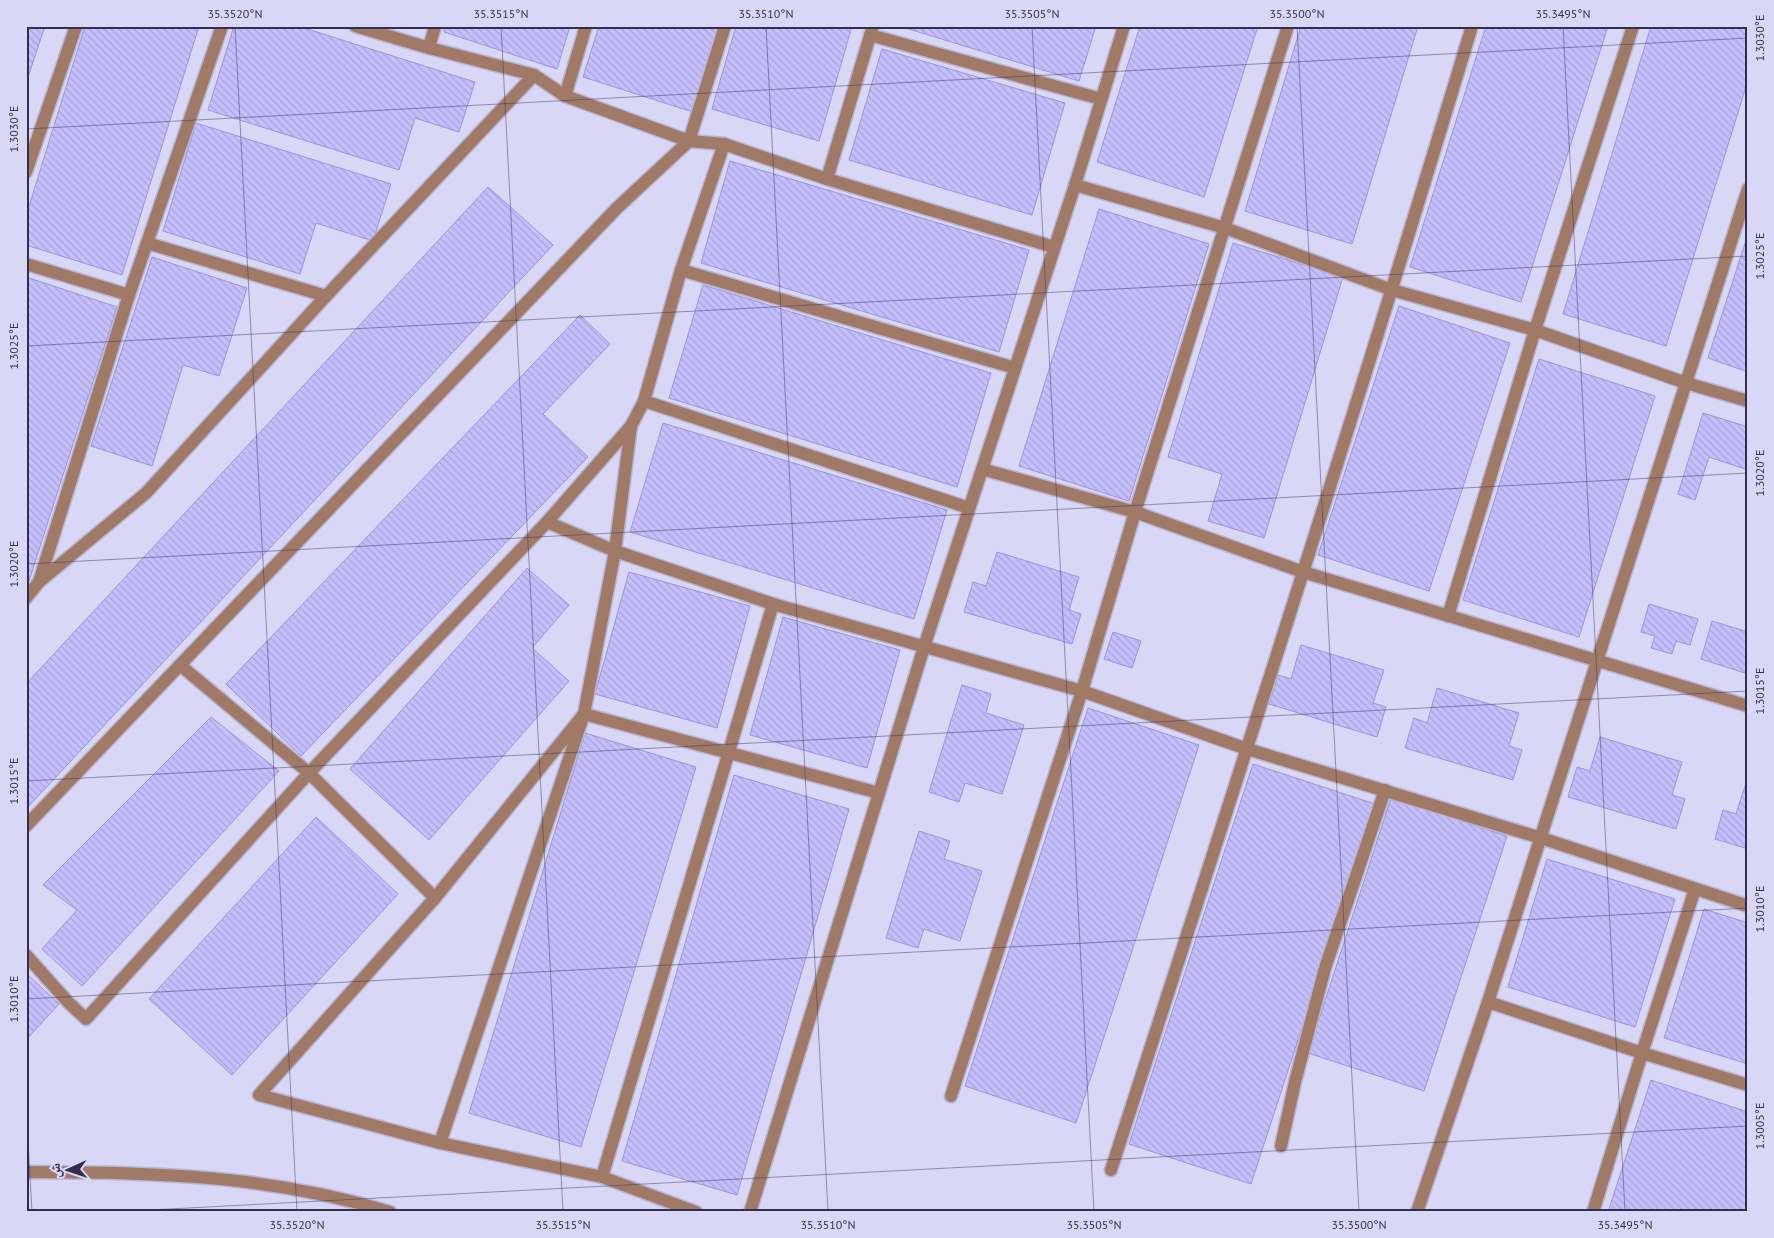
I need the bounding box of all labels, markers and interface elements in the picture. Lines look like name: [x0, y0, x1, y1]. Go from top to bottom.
text: 35.3520°N: [208, 6, 262, 21]
text: 35.3515°N: [474, 6, 528, 21]
text: 35.3510°N: [739, 6, 793, 21]
text: 35.3505°N: [1005, 6, 1059, 21]
text: 35.3500°N: [1270, 6, 1324, 21]
text: 35.3495°N: [1536, 6, 1590, 21]
text: 1.3030°E: [1752, 15, 1767, 61]
text: 1.3030°E: [6, 106, 21, 152]
text: 1.3025°E: [1752, 233, 1767, 279]
text: 1.3025°E: [6, 323, 21, 369]
text: 1.3020°E: [1752, 450, 1767, 496]
text: 1.3020°E: [6, 541, 21, 587]
text: 1.3015°E: [1752, 668, 1767, 714]
text: 1.3015°E: [6, 758, 21, 804]
text: 1.3010°E: [1752, 886, 1767, 932]
text: 1.3010°E: [6, 976, 21, 1022]
text: 1.3005°E: [1752, 1103, 1767, 1149]
north arrow: [42, 1146, 92, 1196]
text: ش: [46, 1163, 64, 1179]
text: 35.3520°N: [270, 1217, 324, 1232]
text: 35.3515°N: [536, 1217, 590, 1232]
text: 35.3510°N: [801, 1217, 855, 1232]
text: 35.3505°N: [1067, 1217, 1121, 1232]
text: 35.3500°N: [1332, 1217, 1386, 1232]
text: 35.3495°N: [1598, 1217, 1652, 1232]

